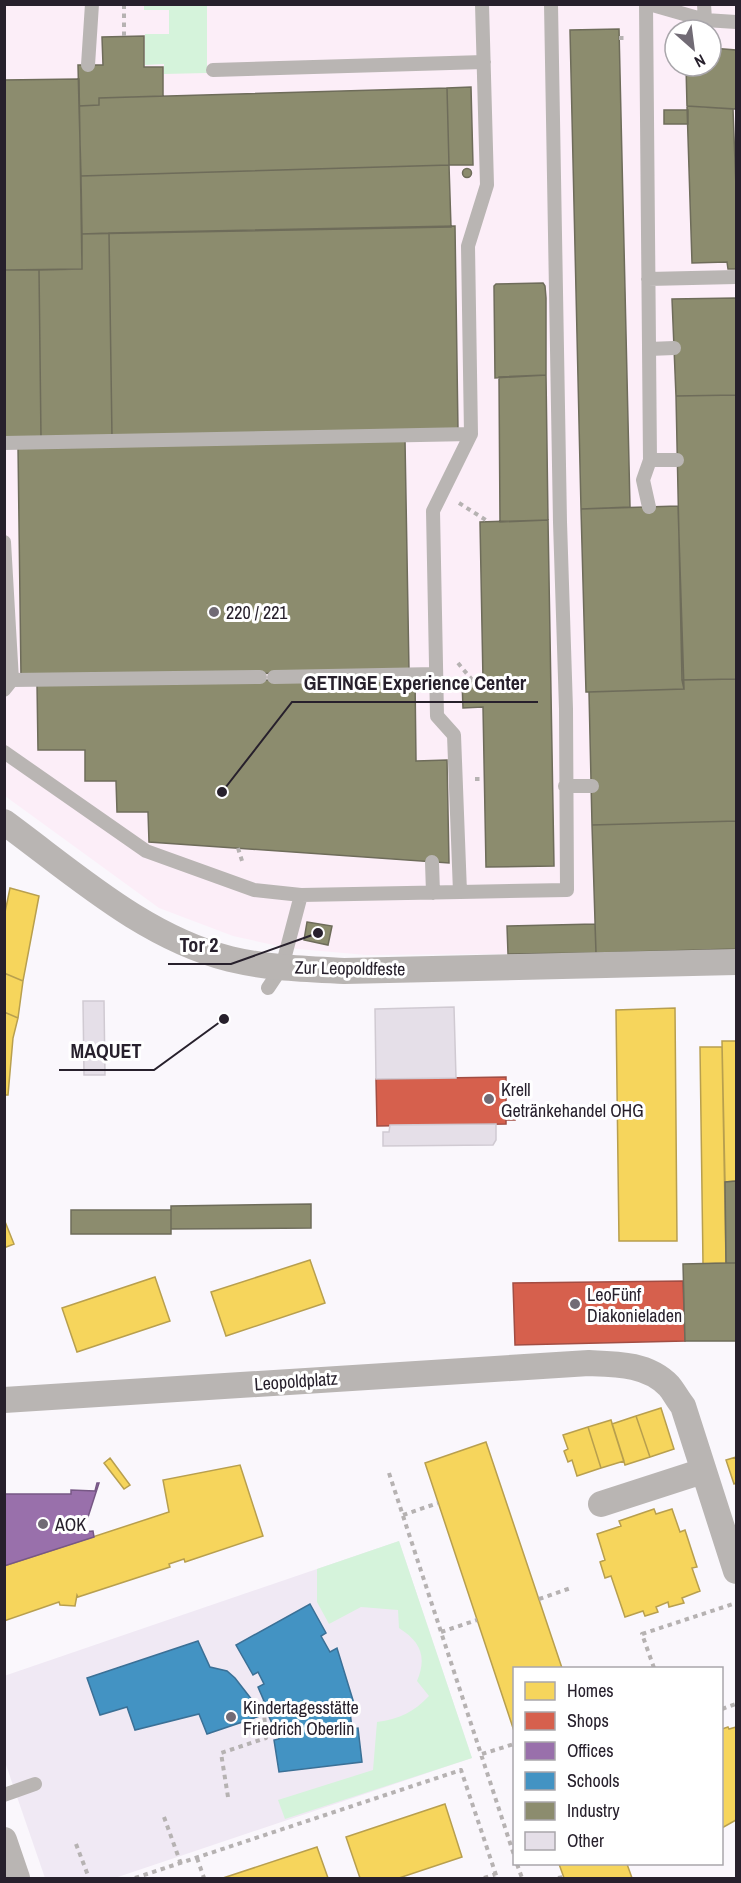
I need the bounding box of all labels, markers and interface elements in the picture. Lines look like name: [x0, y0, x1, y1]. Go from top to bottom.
north arrow: [663, 18, 723, 78]
text: N: [691, 49, 709, 73]
place label: 220 / 221: [226, 600, 288, 625]
marker: 220 / 221: [207, 605, 221, 619]
callout: GETINGE Experience Center: [292, 664, 538, 702]
text: GETINGE Experience Center: [304, 669, 527, 696]
callout: Tor 2: [168, 926, 231, 964]
text: Tor 2: [180, 931, 218, 958]
street label: Zur Leopoldfeste: [294, 955, 406, 981]
callout: MAQUET: [59, 1032, 154, 1070]
text: MAQUET: [70, 1037, 142, 1064]
place label: Krell Getränkehandel OHG: [501, 1077, 644, 1123]
marker: Krell Getränkehandel OHG: [482, 1092, 496, 1106]
place label: LeoFünf Diakonieladen: [587, 1282, 682, 1328]
marker: LeoFünf Diakonieladen: [568, 1297, 582, 1311]
street label: Leopoldplatz: [253, 1366, 339, 1396]
place label: AOK: [54, 1512, 86, 1537]
marker: AOK: [36, 1517, 50, 1531]
legend: [513, 1667, 723, 1865]
text: Homes: [567, 1678, 614, 1703]
place label: Kindertagesstätte Friedrich Oberlin: [243, 1695, 359, 1741]
text: Shops: [567, 1708, 609, 1733]
marker: Kindertagesstätte Friedrich Oberlin: [224, 1710, 238, 1724]
text: Offices: [567, 1738, 614, 1763]
text: Schools: [567, 1768, 620, 1793]
text: Industry: [567, 1798, 620, 1823]
text: Other: [567, 1828, 604, 1853]

